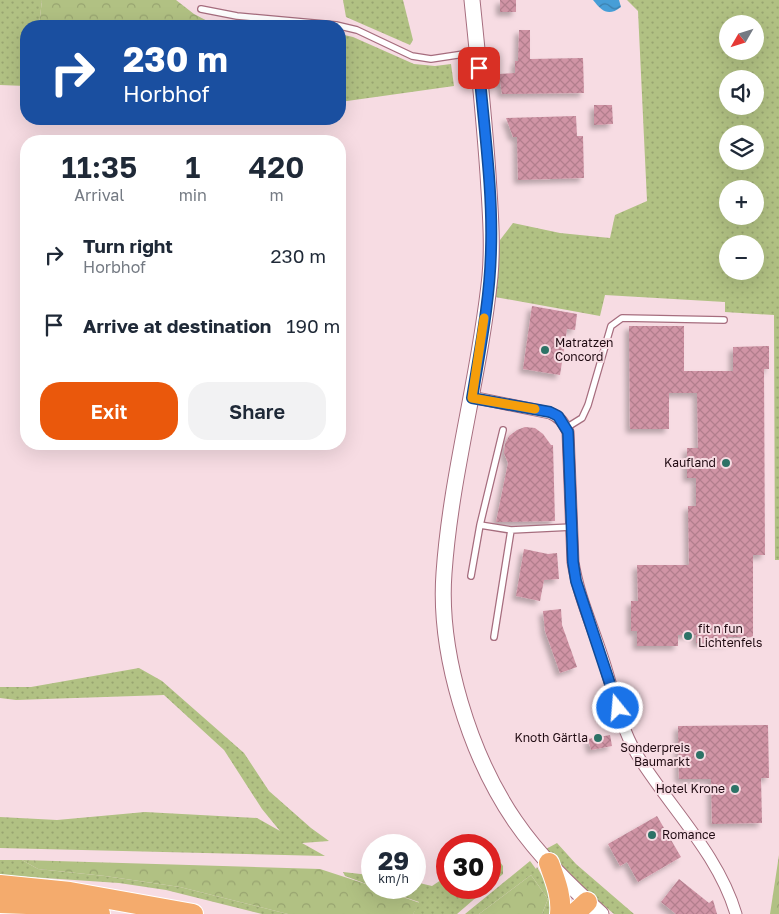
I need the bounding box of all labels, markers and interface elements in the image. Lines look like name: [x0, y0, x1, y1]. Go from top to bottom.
north arrow: [719, 15, 764, 60]
map controls: [719, 15, 764, 280]
text: 230 m: [123, 38, 228, 80]
icon: right: [40, 40, 105, 105]
pin: [458, 47, 500, 89]
icon: arrive: [465, 54, 493, 82]
button: sound: [719, 70, 764, 115]
text: Horbhof: [123, 80, 210, 107]
button: layers: [719, 125, 764, 170]
text: 11:35: [62, 149, 137, 185]
text: 1: [185, 149, 200, 185]
text: 420: [248, 149, 304, 185]
button: +: [719, 180, 764, 225]
text: Arrival: [74, 185, 124, 205]
text: min: [179, 185, 207, 205]
text: m: [269, 185, 284, 205]
text: Turn right: [83, 234, 173, 257]
button: −: [719, 235, 764, 280]
icon: right: [40, 241, 68, 269]
text: 230 m: [271, 244, 326, 267]
text: Horbhof: [83, 257, 146, 277]
icon: arrive: [40, 311, 68, 339]
text: Arrive at destination: [83, 314, 271, 337]
text: 190 m: [286, 314, 340, 337]
place label: Matratzen Concord: [555, 335, 614, 364]
marker: Matratzen Concord: [539, 344, 551, 356]
button: Exit: [40, 382, 178, 440]
button: Share: [188, 382, 326, 440]
place label: Kaufland: [664, 455, 716, 470]
marker: Kaufland: [720, 457, 732, 469]
place label: fit n fun Lichtenfels: [698, 621, 762, 650]
marker: fit n fun Lichtenfels: [682, 630, 694, 642]
position arrow: [591, 681, 643, 733]
place label: Knoth Gärtla: [514, 730, 588, 745]
marker: Knoth Gärtla: [592, 732, 604, 744]
place label: Sonderpreis Baumarkt: [620, 740, 690, 769]
marker: Sonderpreis Baumarkt: [694, 749, 706, 761]
place label: Hotel Krone: [656, 781, 725, 796]
marker: Hotel Krone: [729, 783, 741, 795]
place label: Romance: [662, 827, 716, 842]
marker: Romance: [646, 829, 658, 841]
speed limit sign: 30: [436, 834, 501, 899]
text: 29: [378, 845, 409, 876]
text: km/h: [378, 871, 409, 886]

